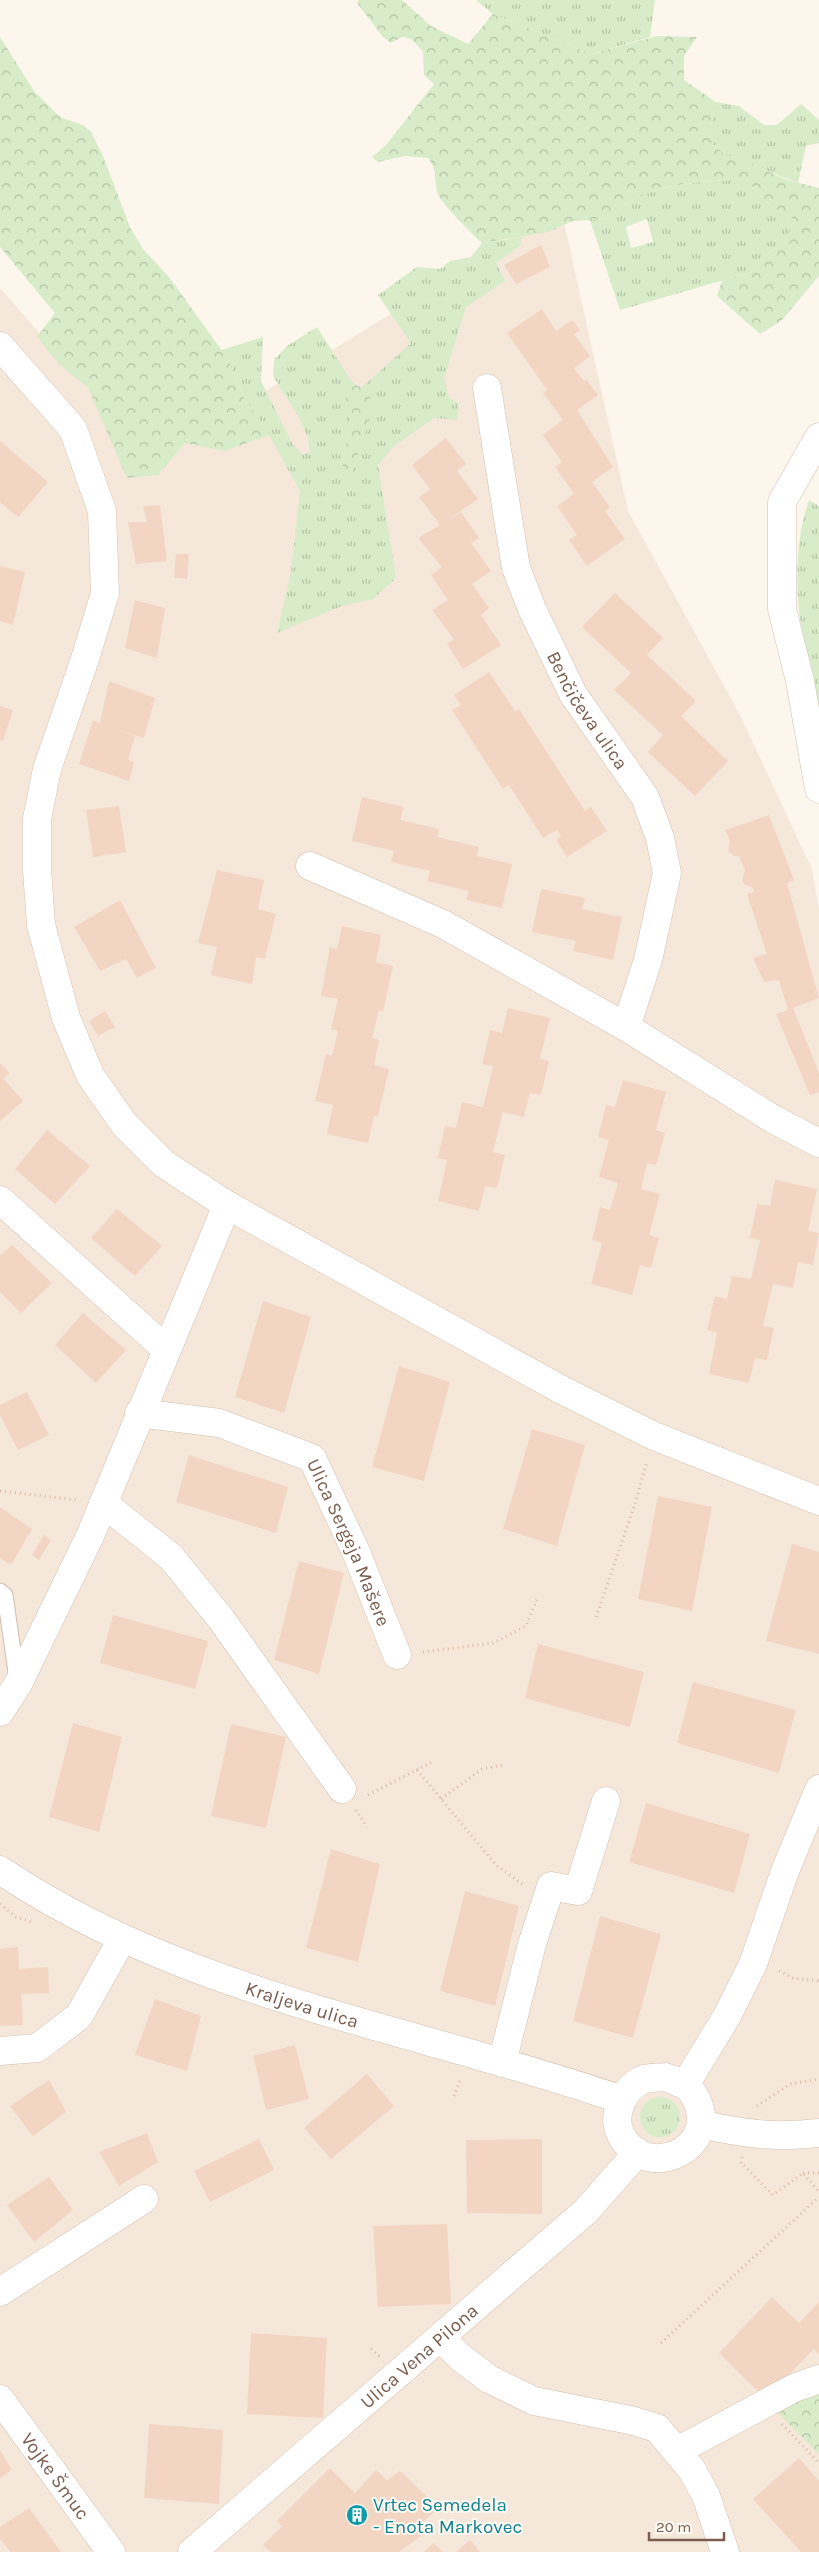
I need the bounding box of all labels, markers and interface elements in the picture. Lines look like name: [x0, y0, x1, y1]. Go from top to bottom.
street label: Benčičeva ulica: [542, 648, 632, 774]
street label: Ulica Sergeja Mašere: [302, 1455, 394, 1629]
street label: Kraljeva ulica: [242, 1977, 361, 2033]
street label: Ulica Vena Pilona: [356, 2300, 483, 2413]
street label: Vojke Šmuc: [16, 2429, 94, 2524]
place label: Vrtec Semedela - Enota Markovec: [373, 2494, 522, 2538]
building icon: Vrtec Semedela - Enota Markovec: [345, 2503, 369, 2527]
scale bar: [649, 2510, 724, 2542]
text: 20 m: [656, 2518, 691, 2536]

